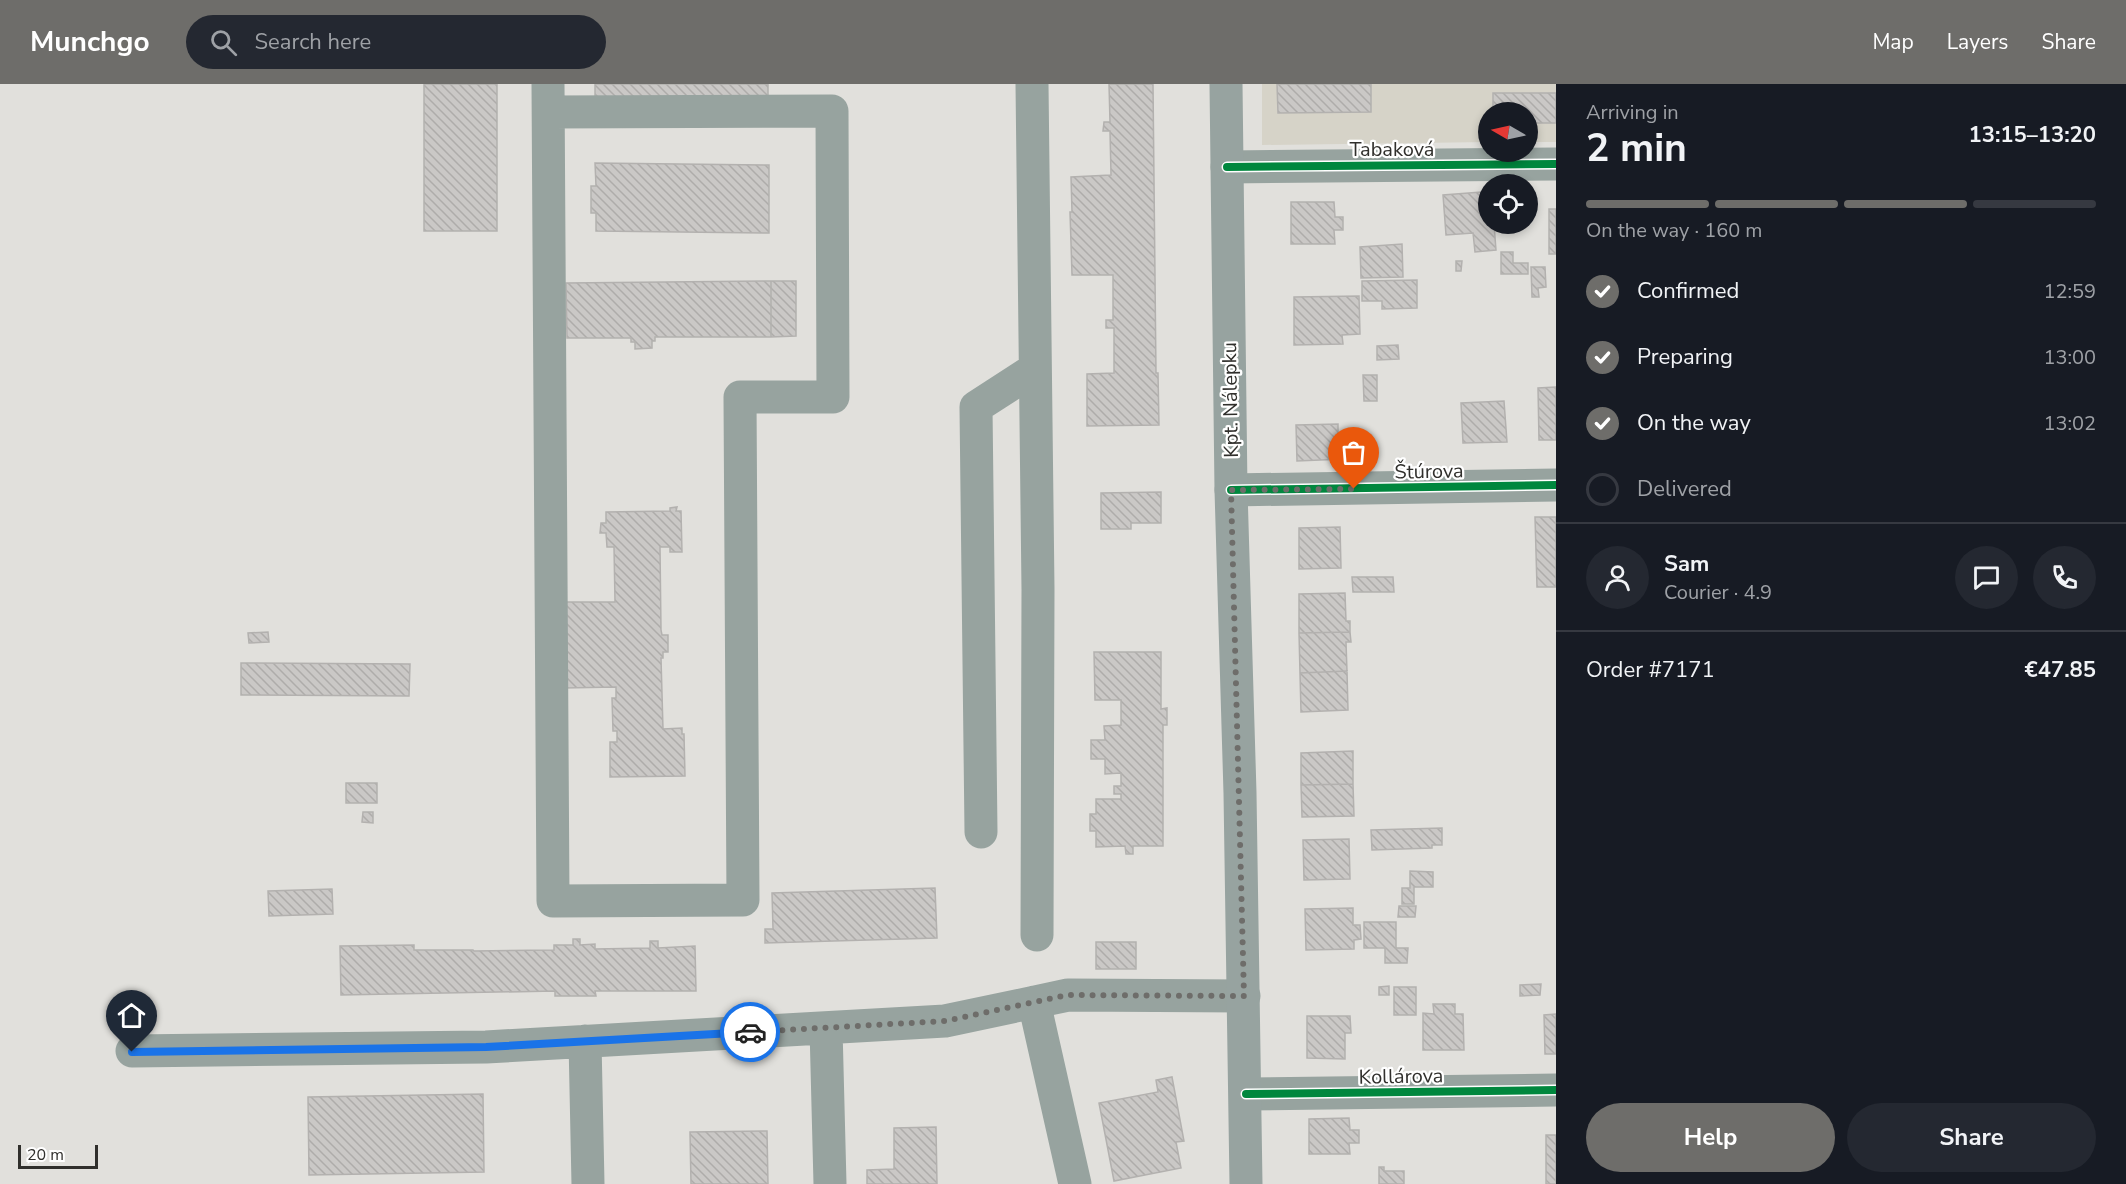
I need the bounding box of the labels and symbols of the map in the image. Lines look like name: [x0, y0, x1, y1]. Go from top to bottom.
north arrow: [1478, 102, 1538, 162]
street label: Tabaková: [1350, 136, 1434, 163]
street label: Kpt. Nálepku: [1216, 342, 1245, 458]
pin: [1328, 427, 1379, 489]
street label: Štúrova: [1394, 457, 1464, 486]
pin: [106, 990, 157, 1052]
courier: [720, 1002, 780, 1062]
street label: Kollárova: [1359, 1062, 1444, 1091]
scale bar: [18, 1142, 98, 1170]

